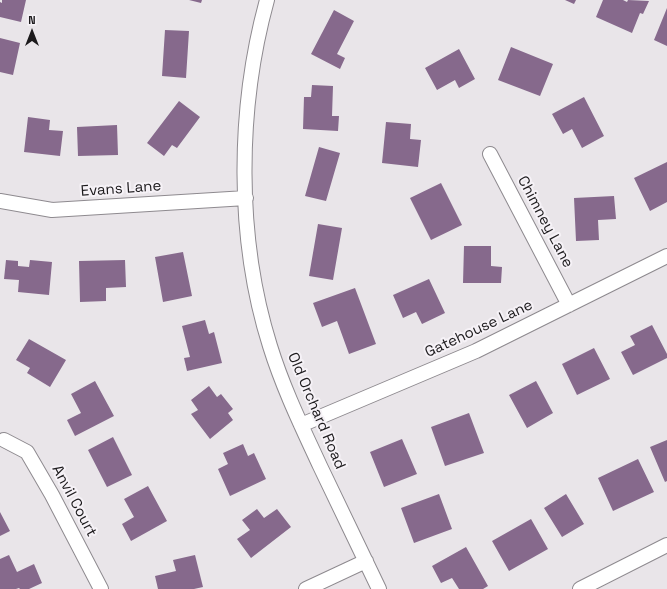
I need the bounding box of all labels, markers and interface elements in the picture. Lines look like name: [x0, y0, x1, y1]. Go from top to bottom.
north arrow: [12, 12, 52, 52]
text: N: [28, 13, 36, 27]
street label: Chimney Lane: [513, 173, 577, 271]
street label: Evans Lane: [80, 177, 162, 201]
street label: Gatehouse Lane: [422, 296, 536, 362]
street label: Old Orchard Road: [283, 350, 349, 472]
street label: Anvil Court: [48, 462, 100, 540]

